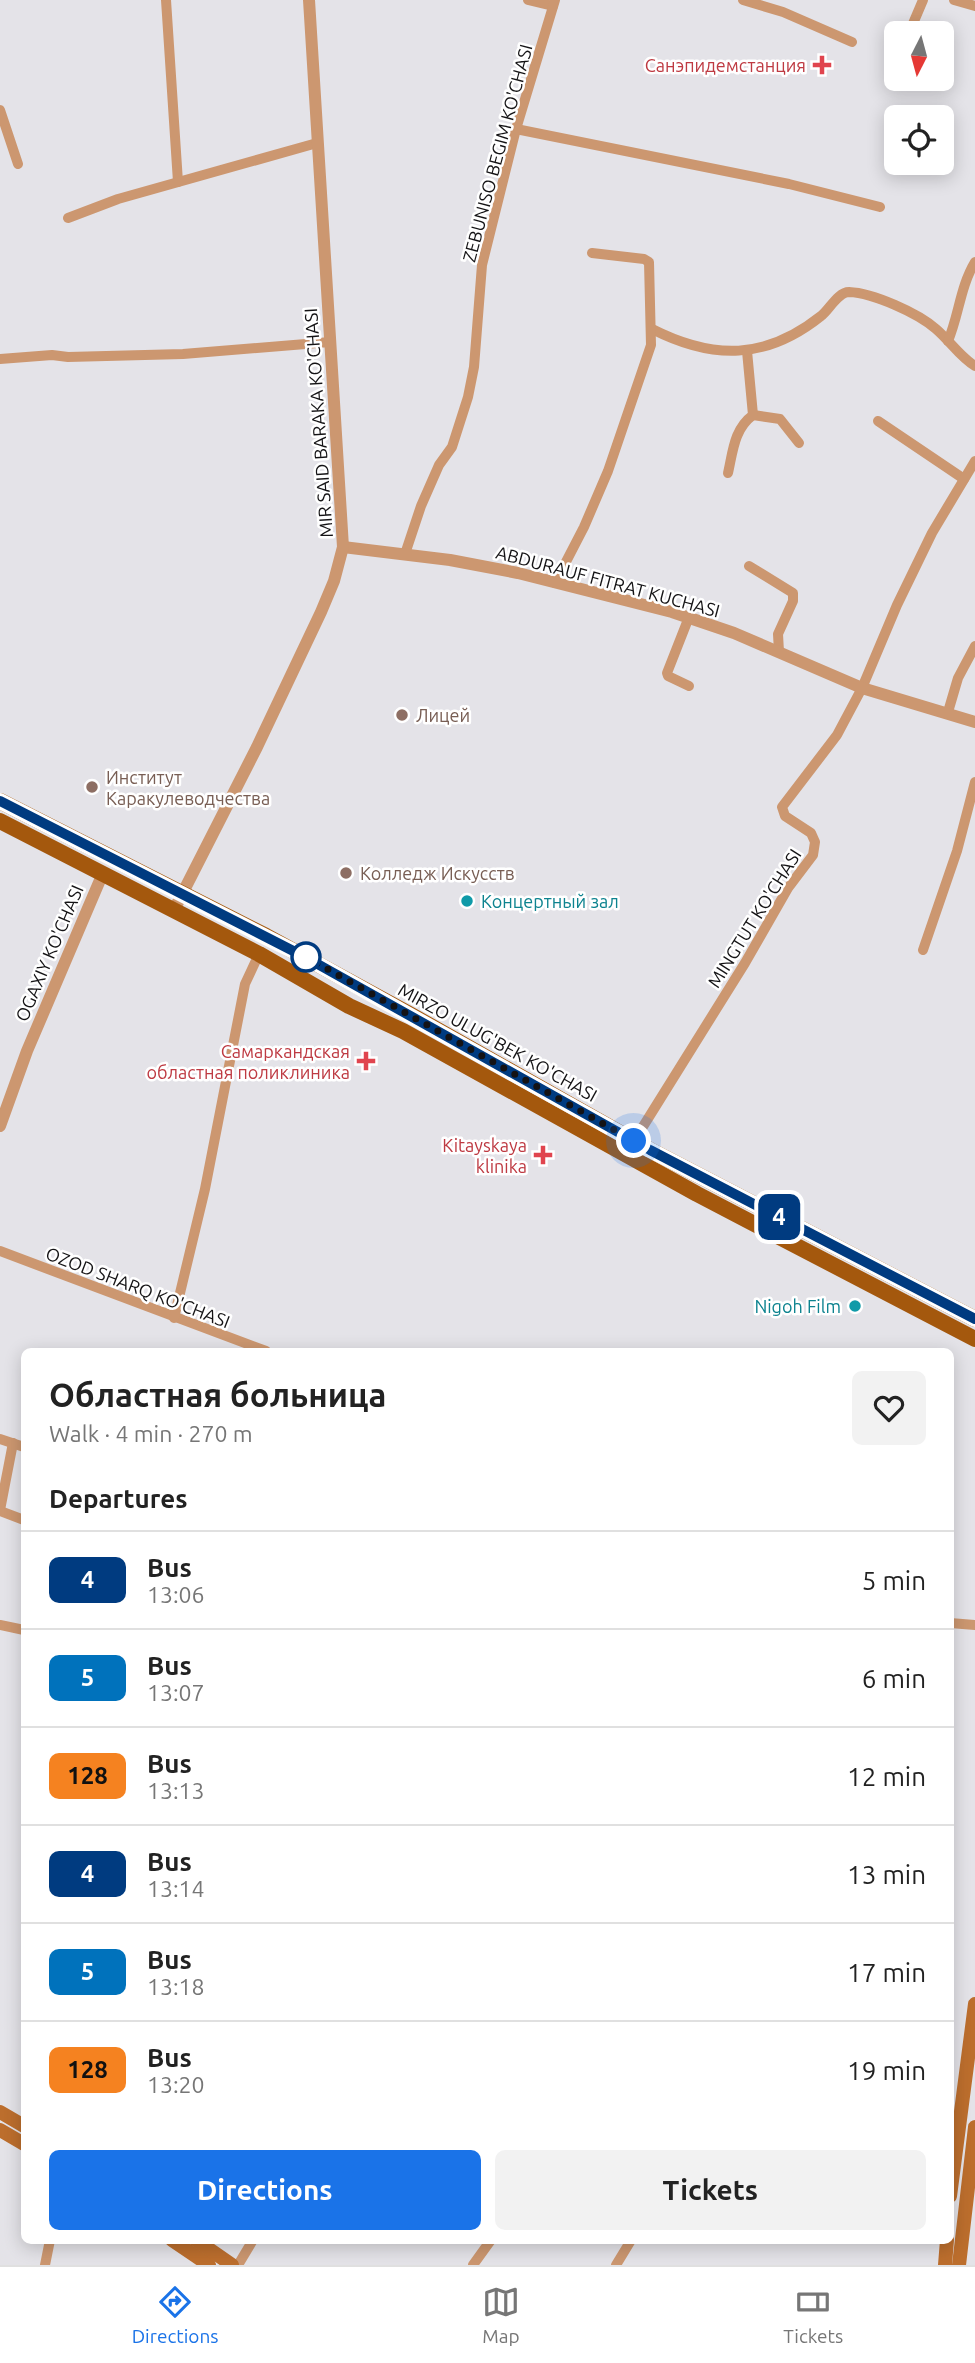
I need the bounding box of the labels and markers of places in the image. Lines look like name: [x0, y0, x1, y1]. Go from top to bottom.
place label: Санэпидемстанция: [645, 55, 806, 75]
marker: Санэпидемстанция: [812, 55, 832, 75]
place label: Лицей: [416, 705, 470, 725]
marker: Лицей: [394, 707, 410, 723]
place label: Институт Каракулеводчества: [106, 767, 270, 808]
marker: Институт Каракулеводчества: [84, 779, 100, 795]
place label: Колледж Искусств: [360, 863, 515, 883]
marker: Колледж Искусств: [338, 865, 354, 881]
place label: Концертный зал: [481, 891, 619, 911]
marker: Концертный зал: [459, 893, 475, 909]
unlabelled marker: [291, 942, 321, 972]
place label: Самаркандская областная поликлиника: [146, 1041, 350, 1082]
marker: Самаркандская областная поликлиника: [356, 1051, 376, 1071]
place label: Kitayskaya klinika: [442, 1135, 527, 1176]
marker: Kitayskaya klinika: [533, 1145, 553, 1165]
place label: Nigoh Film: [754, 1296, 841, 1316]
marker: Nigoh Film: [847, 1298, 863, 1314]

